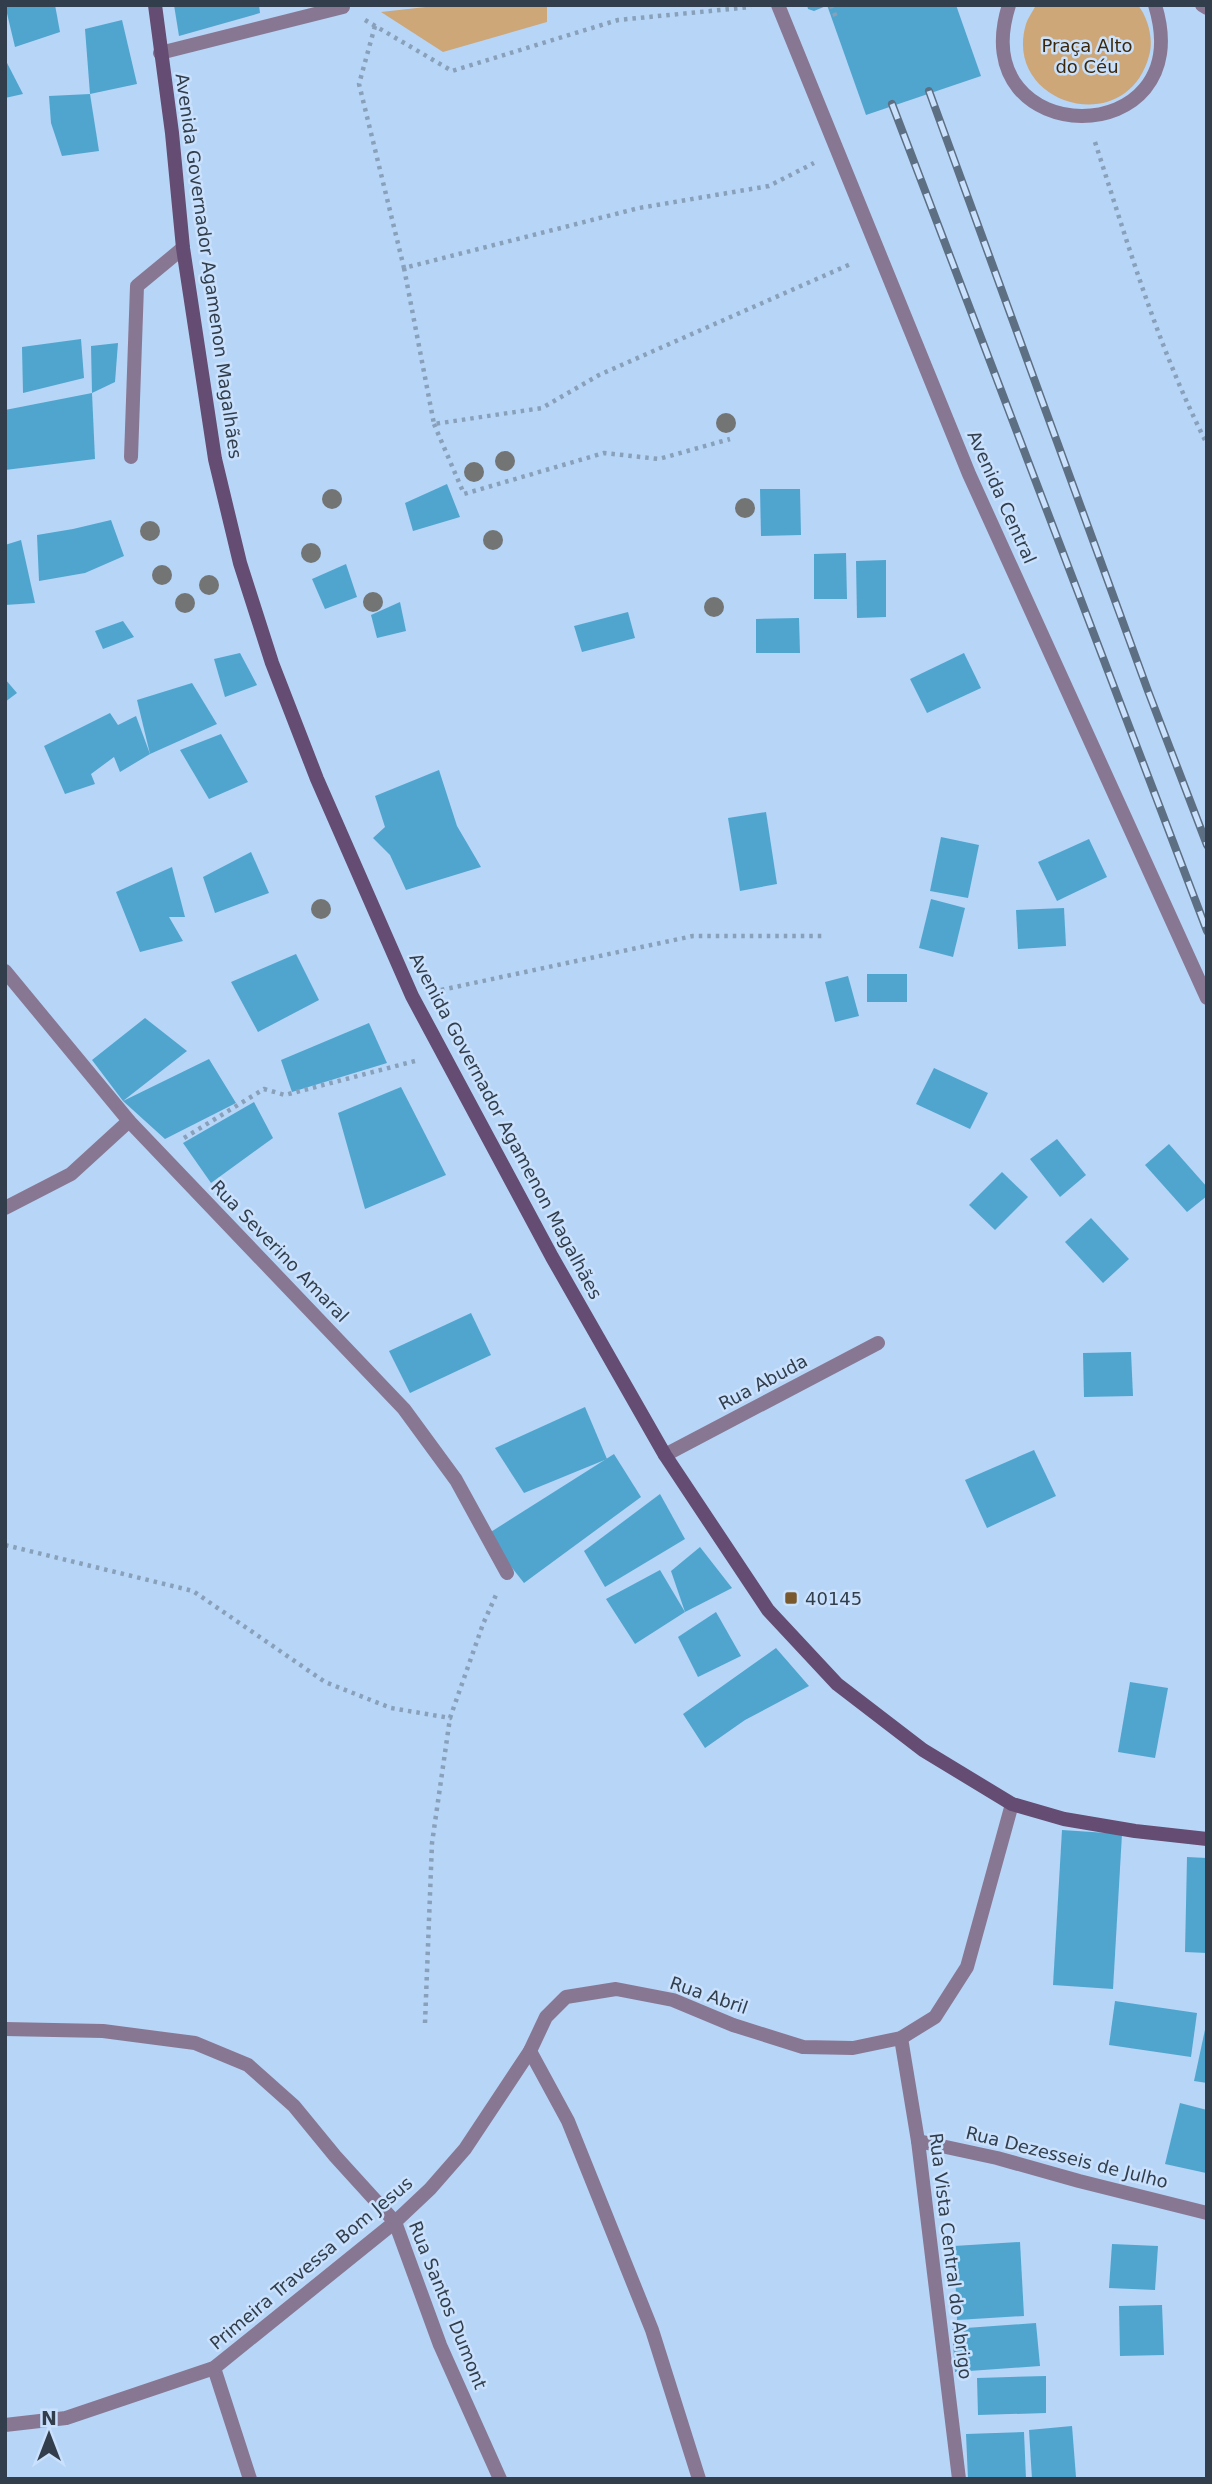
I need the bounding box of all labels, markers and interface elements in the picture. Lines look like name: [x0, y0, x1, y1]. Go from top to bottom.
park label: Praça Alto do Céu: [1041, 35, 1133, 77]
street label: Avenida Governador Agamenon Magalhães: [172, 72, 246, 460]
street label: Avenida Central: [963, 427, 1041, 567]
street label: Avenida Governador Agamenon Magalhães: [405, 949, 607, 1303]
street label: Rua Severino Amaral: [207, 1176, 353, 1326]
street label: Rua Abuda: [715, 1350, 811, 1414]
place label: 40145: [805, 1588, 862, 1609]
marker: 40145: [783, 1590, 799, 1606]
street label: Rua Abril: [667, 1972, 751, 2018]
street label: Rua Dezesseis de Julho: [964, 2122, 1170, 2192]
street label: Rua Vista Central do Abrigo: [925, 2132, 977, 2380]
street label: Primeira Travessa Bom Jesus: [205, 2172, 417, 2354]
street label: Rua Santos Dumont: [405, 2218, 491, 2392]
north arrow: [14, 2400, 84, 2470]
text: N: [41, 2407, 57, 2429]

